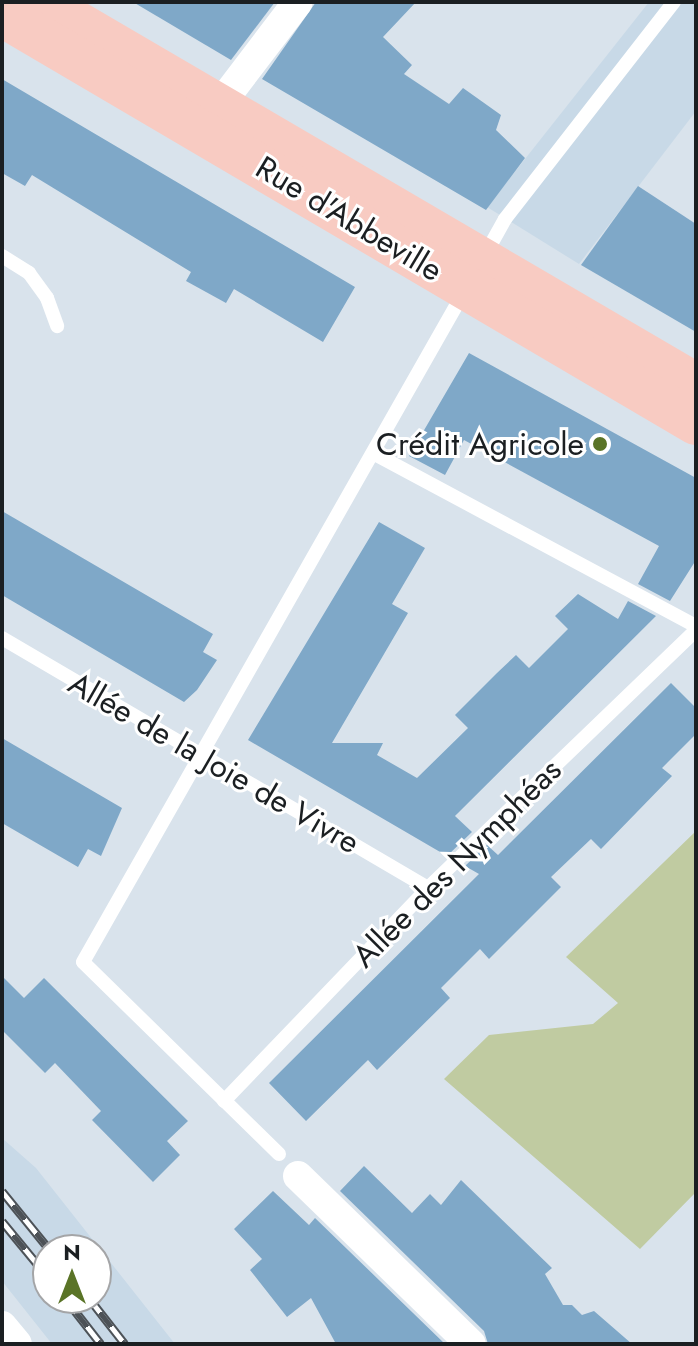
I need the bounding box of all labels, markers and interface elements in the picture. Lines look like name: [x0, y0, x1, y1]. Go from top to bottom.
street label: Rue d'Abbeville: [249, 148, 449, 290]
place label: Crédit Agricole: [376, 425, 584, 463]
marker: Crédit Agricole: [591, 435, 609, 453]
street label: Allée de la Joie de Vivre: [62, 664, 366, 862]
street label: Allée des Nymphéas: [345, 751, 569, 975]
north arrow: [32, 1234, 112, 1314]
text: N: [63, 1236, 81, 1268]

